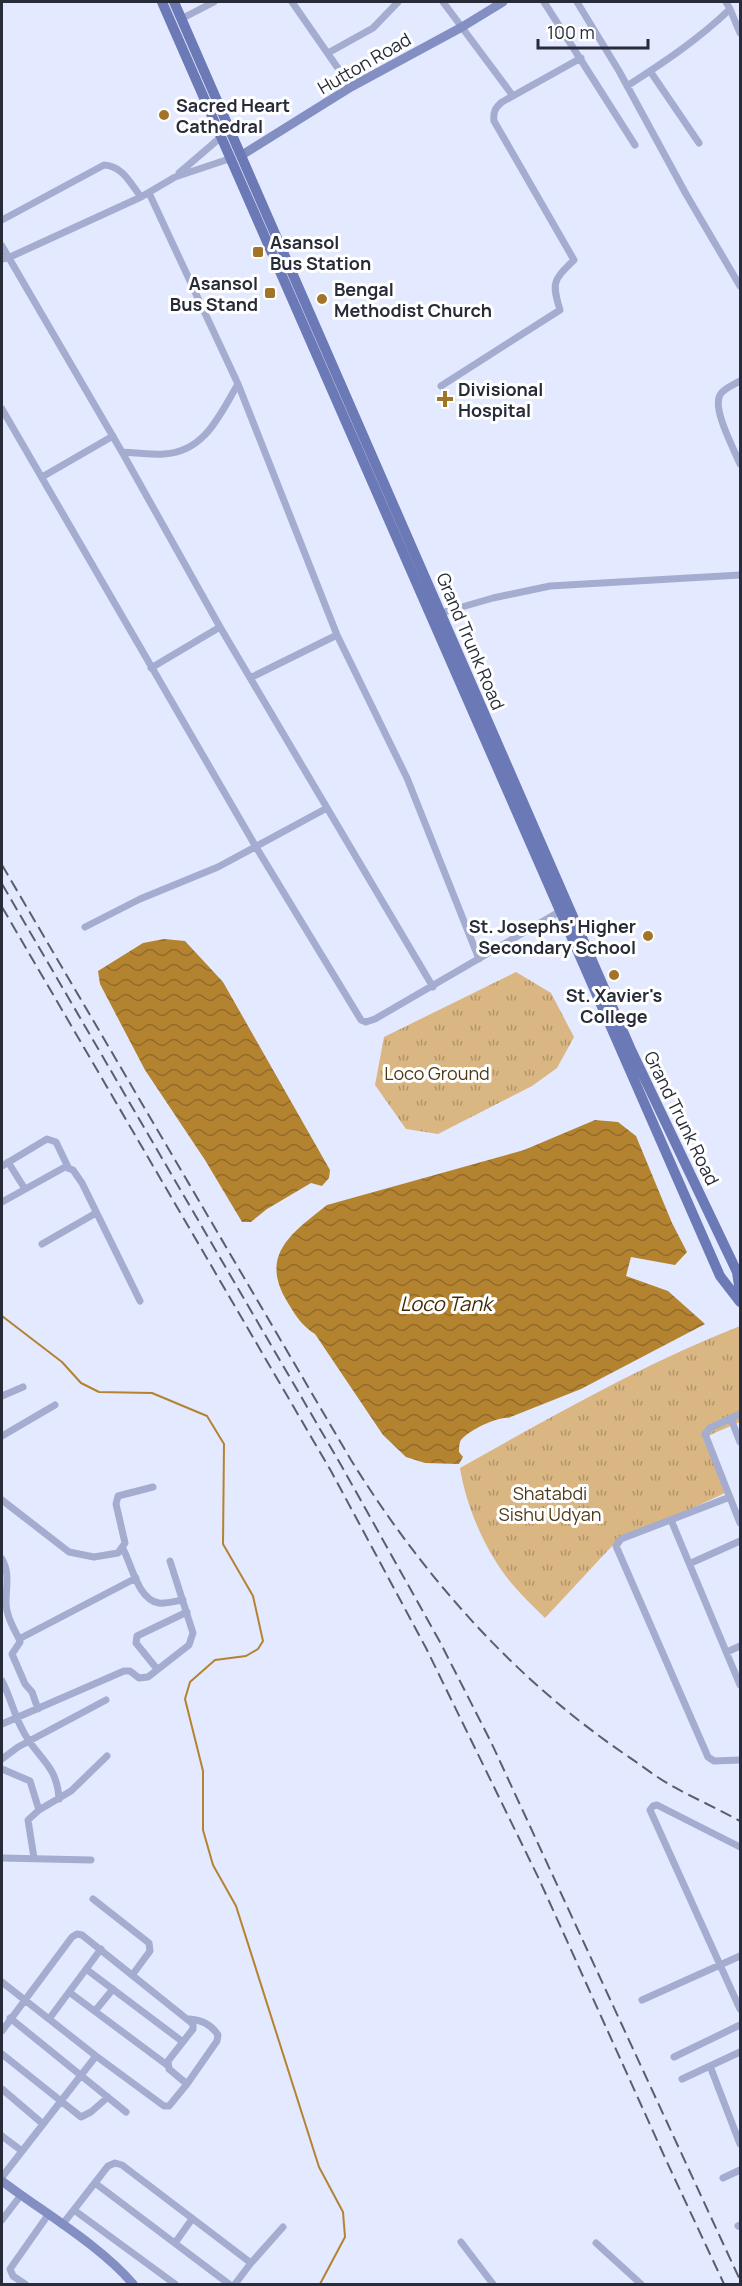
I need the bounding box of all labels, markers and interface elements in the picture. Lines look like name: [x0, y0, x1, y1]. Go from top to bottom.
scale bar: [538, 12, 648, 50]
text: 100 m: [547, 20, 595, 44]
street label: Hutton Road: [313, 27, 415, 99]
place label: Sacred Heart Cathedral: [176, 93, 290, 138]
marker: Sacred Heart Cathedral: [157, 108, 171, 122]
place label: Asansol Bus Station: [270, 230, 371, 275]
marker: Asansol Bus Station: [251, 245, 265, 259]
place label: Asansol Bus Stand: [170, 271, 258, 316]
place label: Bengal Methodist Church: [334, 277, 492, 322]
marker: Asansol Bus Stand: [263, 286, 277, 300]
marker: Bengal Methodist Church: [315, 292, 329, 306]
place label: Divisional Hospital: [458, 377, 543, 422]
marker: Divisional Hospital: [436, 390, 454, 408]
street label: Grand Trunk Road: [431, 569, 511, 713]
place label: St. Josephs' Higher Secondary School: [469, 914, 636, 959]
marker: St. Josephs' Higher Secondary School: [641, 929, 655, 943]
marker: St. Xavier's College: [607, 968, 621, 982]
place label: St. Xavier's College: [566, 983, 663, 1028]
street label: Grand Trunk Road: [639, 1047, 725, 1189]
park label: Loco Ground: [384, 1061, 490, 1085]
water label: Loco Tank: [400, 1290, 495, 1317]
park label: Shatabdi Sishu Udyan: [499, 1481, 601, 1526]

